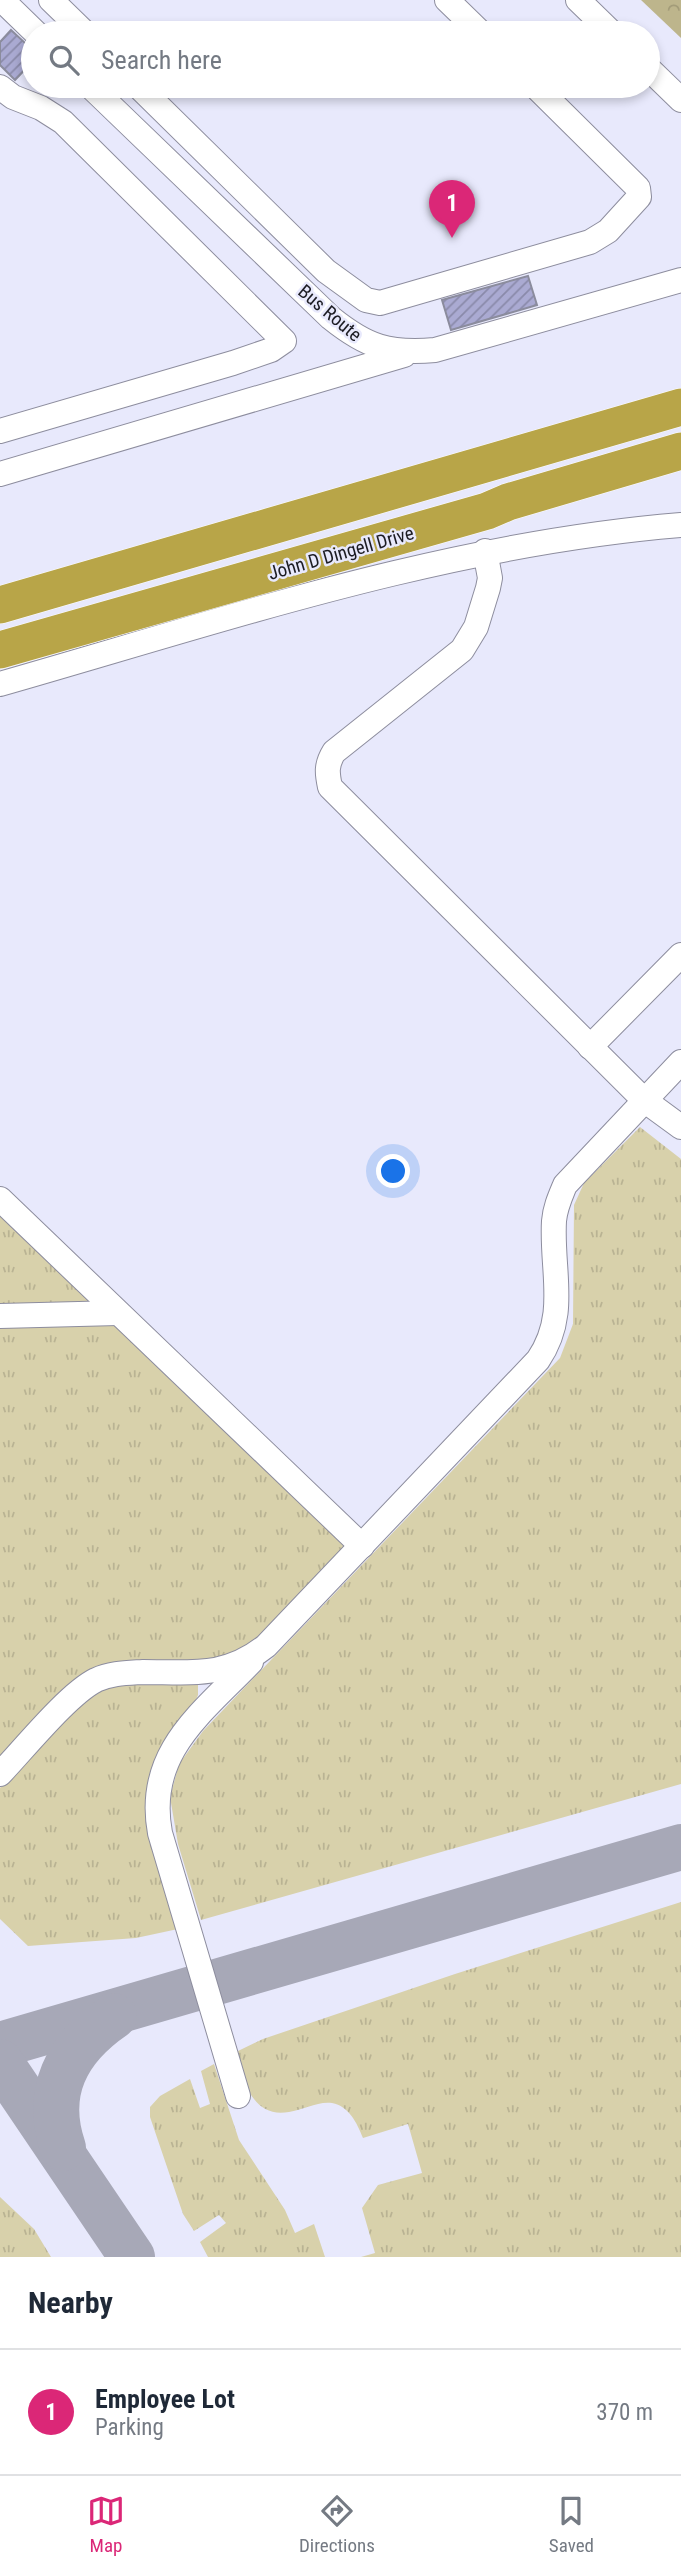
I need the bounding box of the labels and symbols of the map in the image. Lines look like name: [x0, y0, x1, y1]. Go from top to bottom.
pin: 1: [429, 180, 475, 238]
street label: Bus Route: [294, 280, 367, 346]
street label: John D Dingell Drive: [266, 521, 417, 585]
your location: [376, 1154, 410, 1188]

